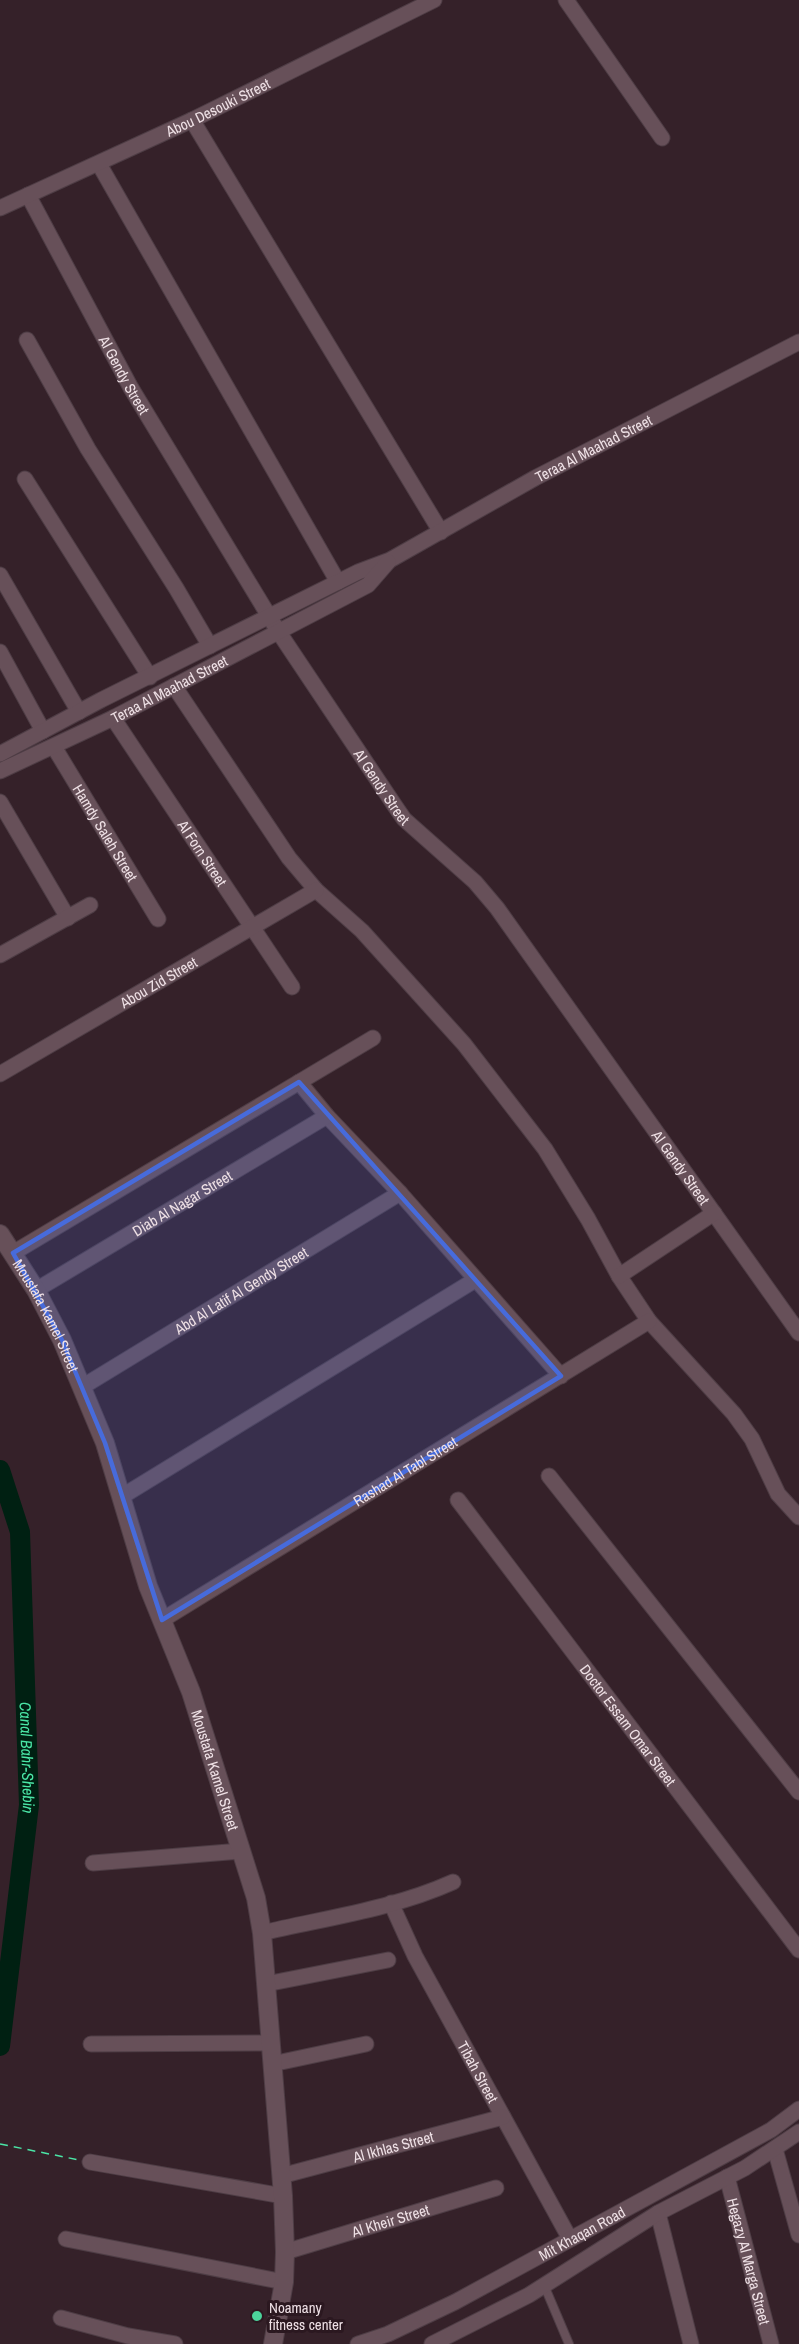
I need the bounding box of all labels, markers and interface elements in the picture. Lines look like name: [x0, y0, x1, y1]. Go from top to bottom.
street label: Abou Desouki Street: [161, 72, 274, 142]
street label: Al Gendy Street: [94, 331, 155, 418]
street label: Teraa Al Maahad Street: [531, 409, 656, 487]
street label: Teraa Al Maahad Street: [107, 649, 231, 728]
street label: Al Gendy Street: [349, 744, 415, 830]
street label: Hamdy Saleh Street: [68, 780, 144, 886]
street label: Al Forn Street: [173, 815, 233, 891]
street label: Abou Zid Street: [115, 951, 201, 1013]
street label: Al Gendy Street: [647, 1125, 715, 1209]
street label: Diab Al Nagar Street: [128, 1164, 236, 1241]
street label: Abd Al Latif Al Gendy Street: [169, 1241, 312, 1339]
street label: Moustafa Kamel Street: [8, 1255, 85, 1376]
street label: Rashad Al Tabl Street: [349, 1431, 461, 1511]
street label: Doctor Essam Omar Street: [575, 1660, 682, 1790]
water label: Canal Bahr-Shebin: [15, 1702, 40, 1815]
street label: Moustafa Kamel Street: [187, 1707, 245, 1833]
street label: Tibah Street: [453, 2037, 504, 2107]
street label: Al Ikhlas Street: [349, 2125, 436, 2167]
street label: Hegazy Al Marga Street: [722, 2196, 776, 2327]
street label: Al Kheir Street: [348, 2198, 432, 2242]
street label: Mit Khaqan Road: [535, 2201, 629, 2265]
place label: Noamany fitness center: [269, 2297, 343, 2335]
marker: Noamany fitness center: [250, 2309, 264, 2323]

